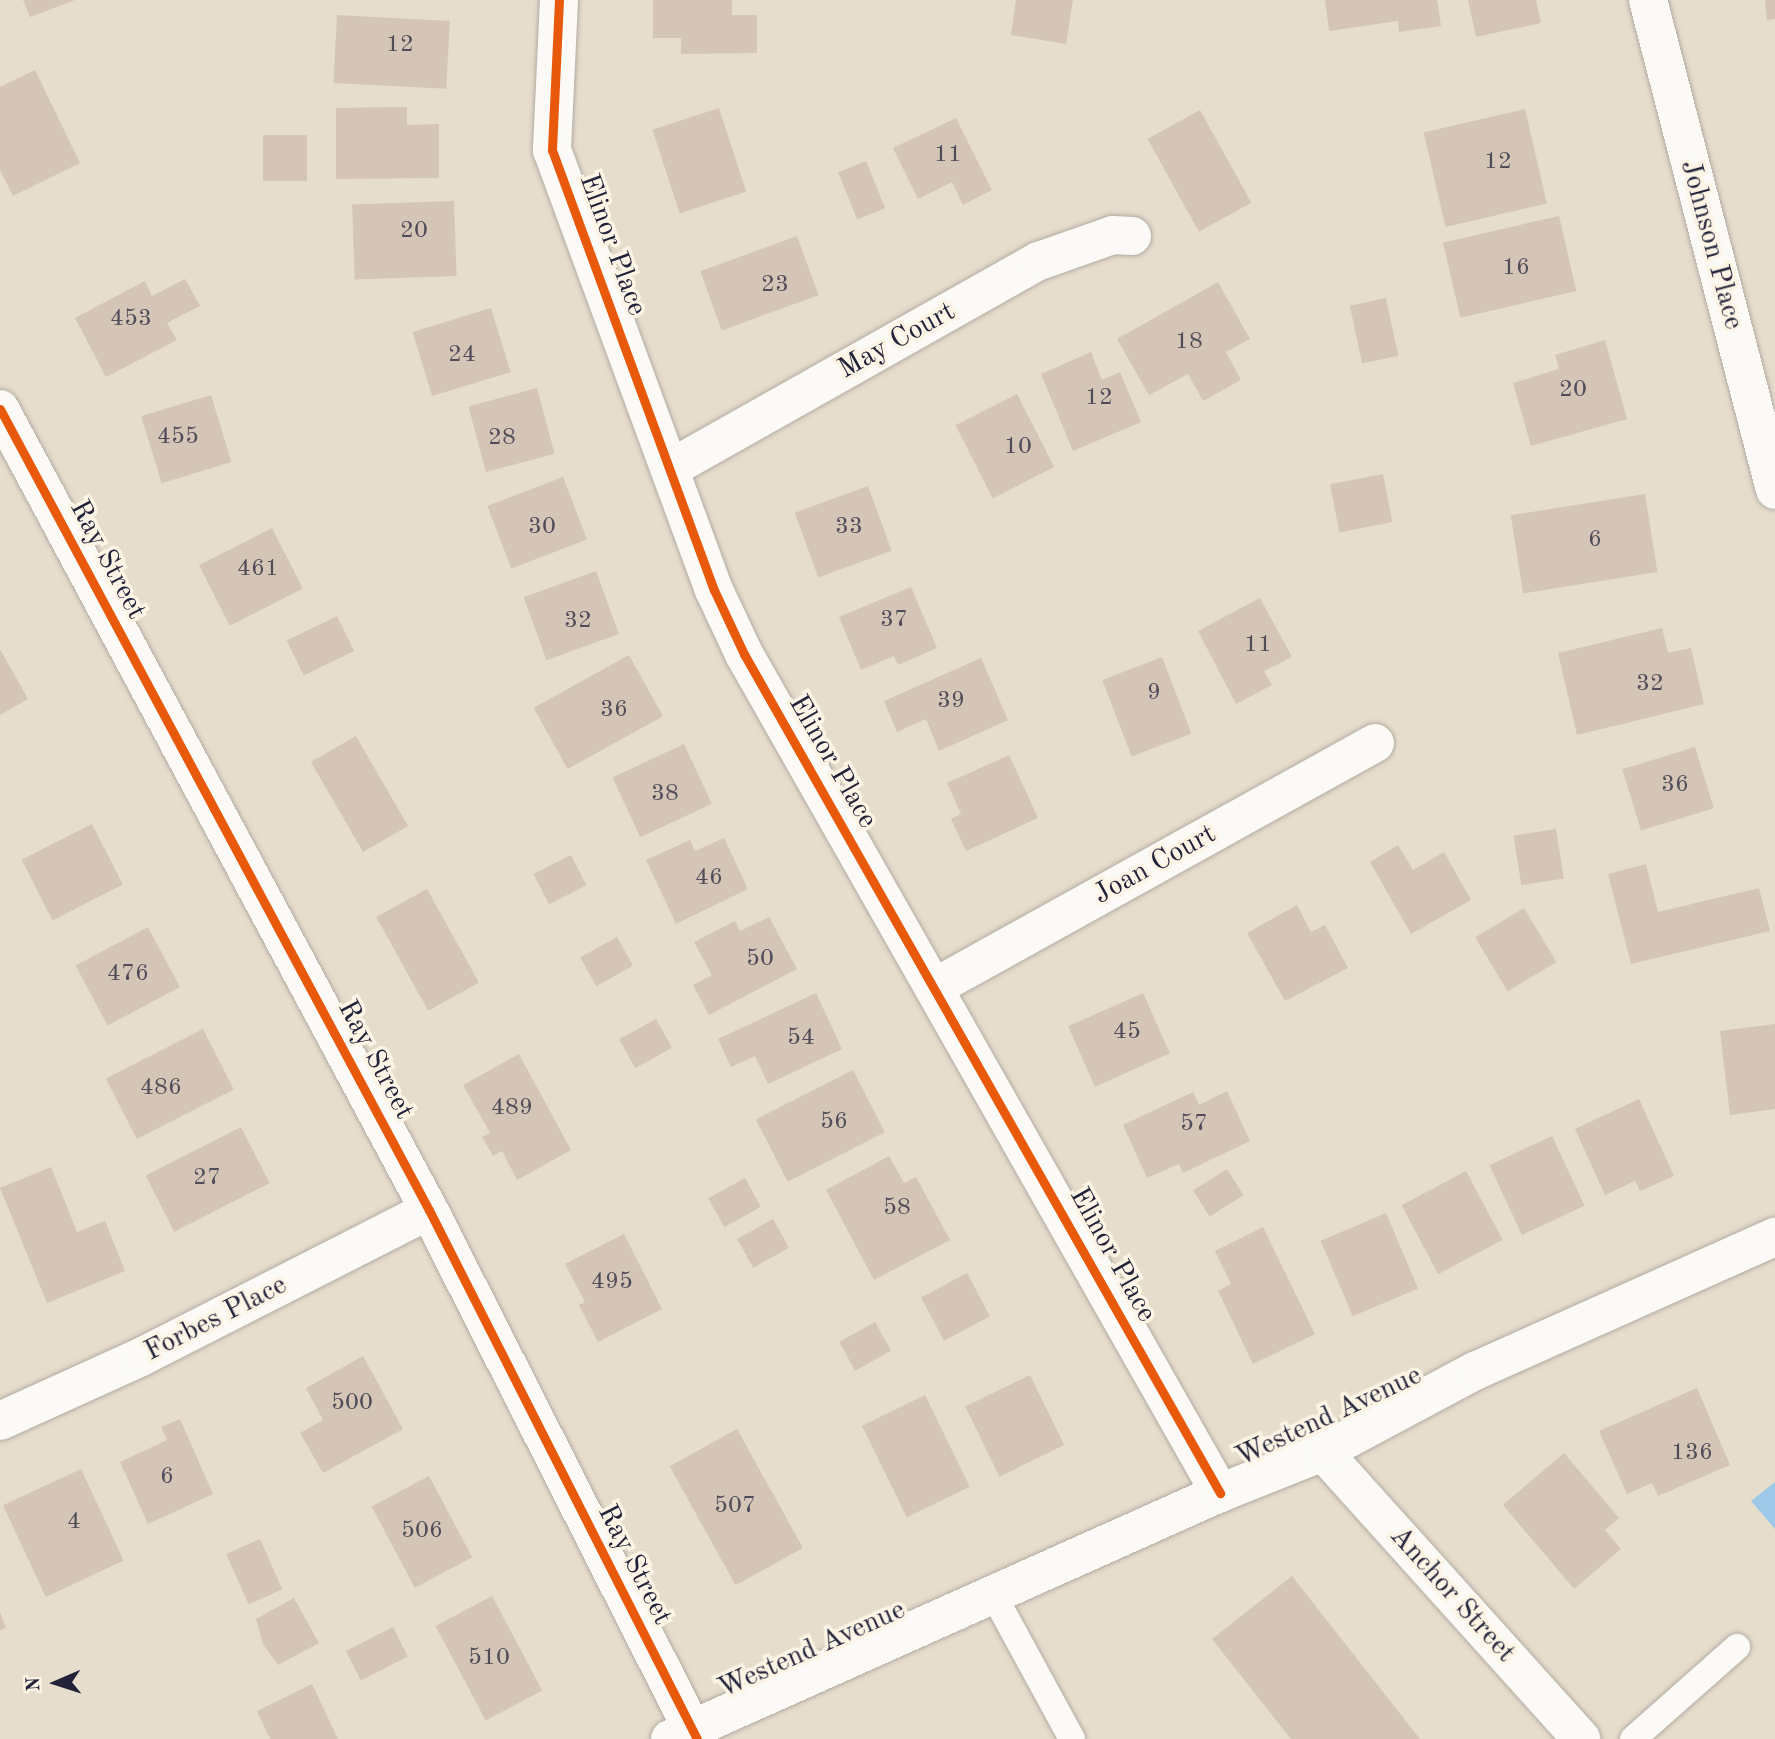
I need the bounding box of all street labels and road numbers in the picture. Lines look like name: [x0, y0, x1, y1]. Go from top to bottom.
street label: Johnson Place: [1672, 157, 1750, 333]
street label: Elinor Place: [571, 170, 653, 320]
street label: May Court: [833, 295, 961, 387]
street label: Ray Street: [62, 495, 152, 625]
street label: Elinor Place: [780, 689, 884, 835]
street label: Joan Court: [1088, 818, 1222, 912]
street label: Ray Street: [330, 995, 420, 1125]
street label: Elinor Place: [1061, 1182, 1163, 1328]
street label: Forbes Place: [139, 1269, 293, 1369]
street label: Westend Avenue: [1231, 1359, 1427, 1475]
street label: Ray Street: [589, 1499, 679, 1631]
street label: Anchor Street: [1382, 1520, 1522, 1670]
street label: Westend Avenue: [713, 1594, 911, 1706]

